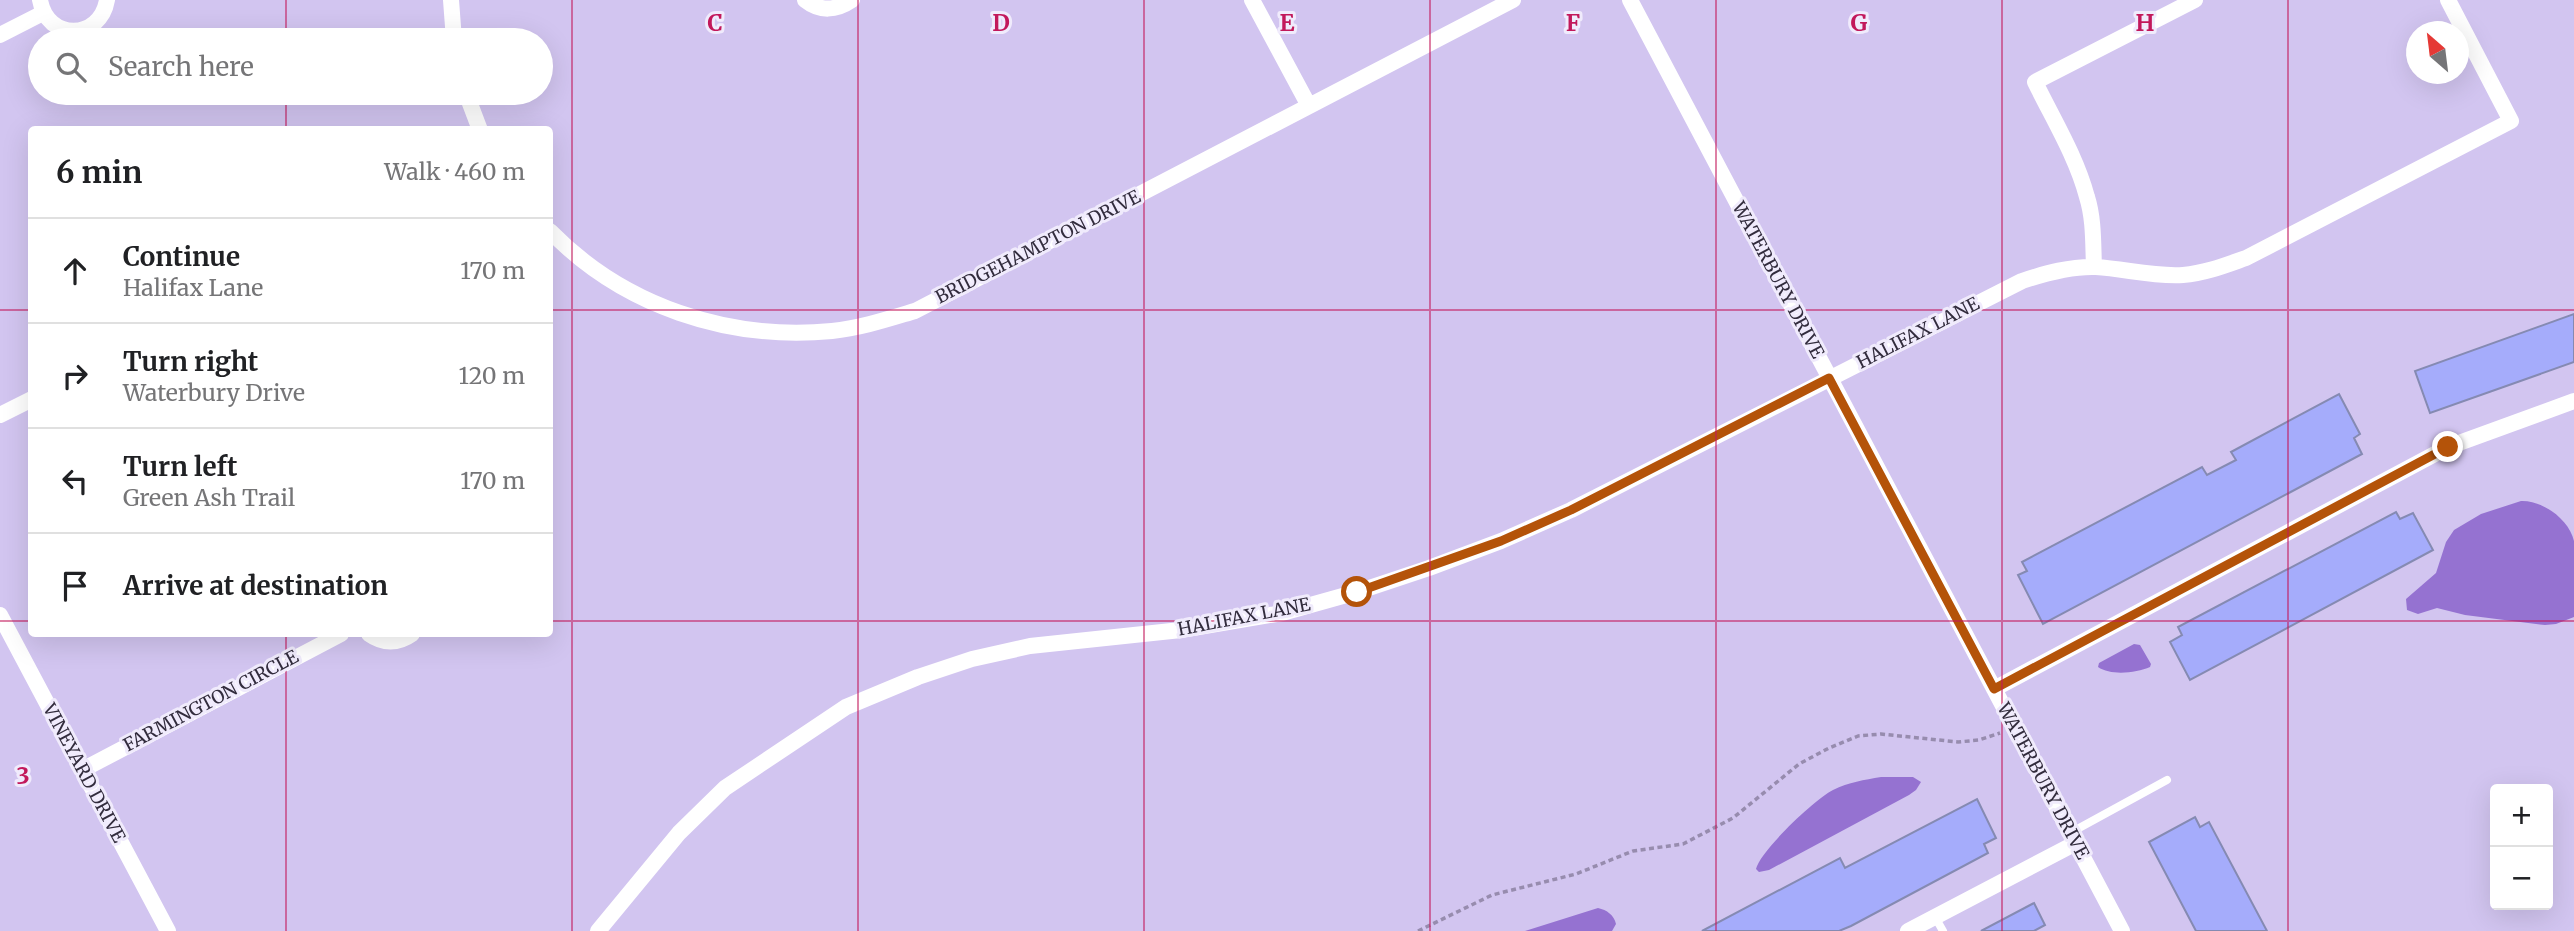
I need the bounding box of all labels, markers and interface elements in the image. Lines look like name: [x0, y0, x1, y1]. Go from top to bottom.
text: C: [707, 8, 723, 37]
text: D: [992, 8, 1010, 37]
text: E: [1279, 8, 1295, 37]
text: F: [1566, 8, 1580, 37]
text: G: [1851, 8, 1868, 37]
text: H: [2136, 8, 2155, 37]
north arrow: [2406, 21, 2469, 84]
search box: [28, 28, 553, 105]
icon: search: [52, 48, 90, 86]
text: Search here: [108, 50, 254, 83]
text: 6 min: [56, 153, 142, 191]
text: Walk · 460 m: [384, 157, 525, 186]
street label: BRIDGEHAMPTON DRIVE: [931, 184, 1145, 308]
street label: WATERBURY DRIVE: [1727, 197, 1830, 363]
text: Continue: [123, 240, 240, 273]
icon: ahead: [56, 252, 94, 290]
text: 170 m: [460, 256, 525, 285]
text: Halifax Lane: [123, 273, 263, 302]
street label: HALIFAX LANE: [1853, 292, 1983, 373]
text: Turn right: [123, 345, 258, 378]
icon: right: [56, 357, 94, 395]
text: 120 m: [459, 361, 525, 390]
text: Waterbury Drive: [123, 378, 305, 407]
route end: [2432, 431, 2463, 462]
text: Turn left: [123, 450, 237, 483]
icon: left: [56, 462, 94, 500]
text: 170 m: [460, 466, 525, 495]
text: Green Ash Trail: [123, 483, 295, 512]
icon: arrive: [56, 567, 94, 605]
text: Arrive at destination: [123, 569, 388, 602]
route start: [1341, 576, 1372, 607]
street label: HALIFAX LANE: [1176, 592, 1313, 641]
street label: FARMINGTON CIRCLE: [119, 644, 303, 756]
street label: VINEYARD DRIVE: [38, 698, 131, 847]
street label: WATERBURY DRIVE: [1992, 698, 2095, 864]
text: 3: [16, 761, 30, 790]
map controls: [2490, 784, 2553, 910]
button: +: [2490, 784, 2553, 847]
button: −: [2490, 847, 2553, 910]

